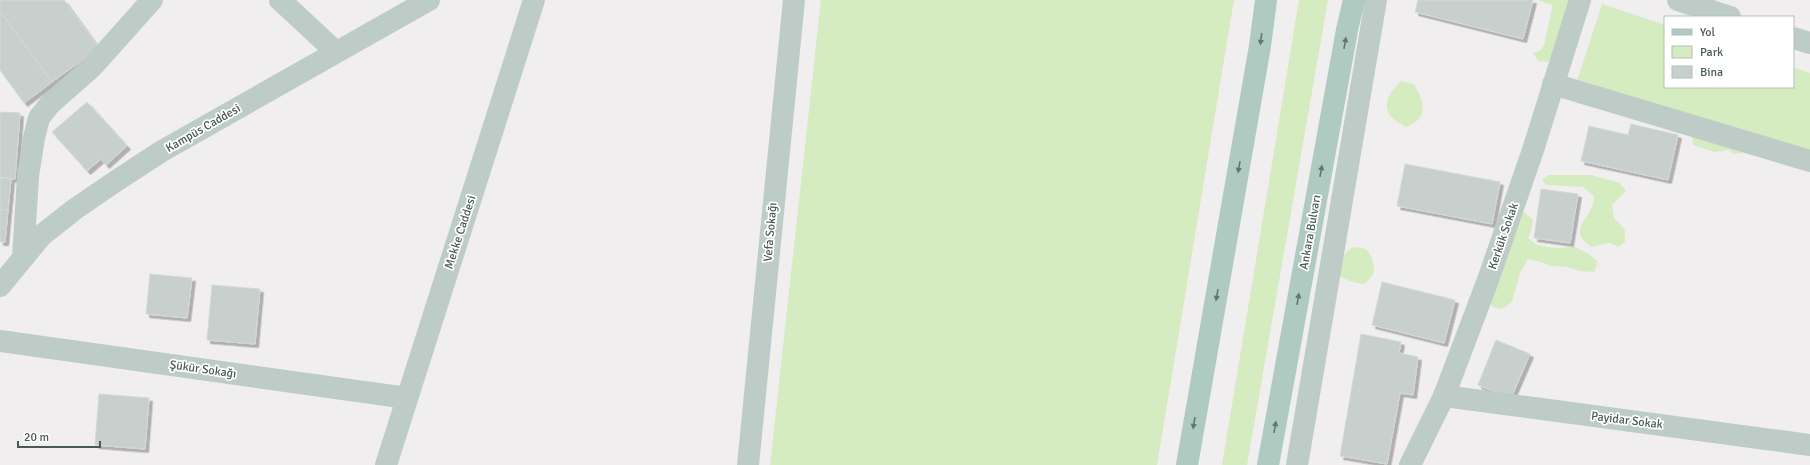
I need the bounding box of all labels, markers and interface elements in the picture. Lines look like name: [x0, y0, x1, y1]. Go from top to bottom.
legend: [1664, 16, 1794, 88]
text: Yol: [1700, 25, 1716, 40]
one-way arrow: [1258, 33, 1264, 45]
one-way arrow: [1342, 37, 1348, 49]
text: Park: [1700, 45, 1723, 60]
text: Bina: [1700, 65, 1723, 80]
street label: Kampüs Caddesi: [163, 101, 243, 156]
one-way arrow: [1236, 161, 1242, 173]
one-way arrow: [1319, 165, 1325, 177]
street label: Mekke Caddesi: [442, 193, 479, 271]
street label: Ankara Bulvarı: [1297, 194, 1324, 271]
street label: Kerkük Sokak: [1485, 201, 1522, 271]
street label: Vefa Sokağı: [760, 202, 781, 262]
one-way arrow: [1214, 289, 1220, 301]
one-way arrow: [1295, 293, 1301, 305]
street label: Şükür Sokağı: [169, 357, 237, 382]
street label: Payidar Sokak: [1590, 409, 1664, 432]
one-way arrow: [1191, 417, 1197, 429]
one-way arrow: [1272, 421, 1278, 433]
scale bar: [18, 423, 100, 449]
text: 20 m: [24, 430, 49, 445]

